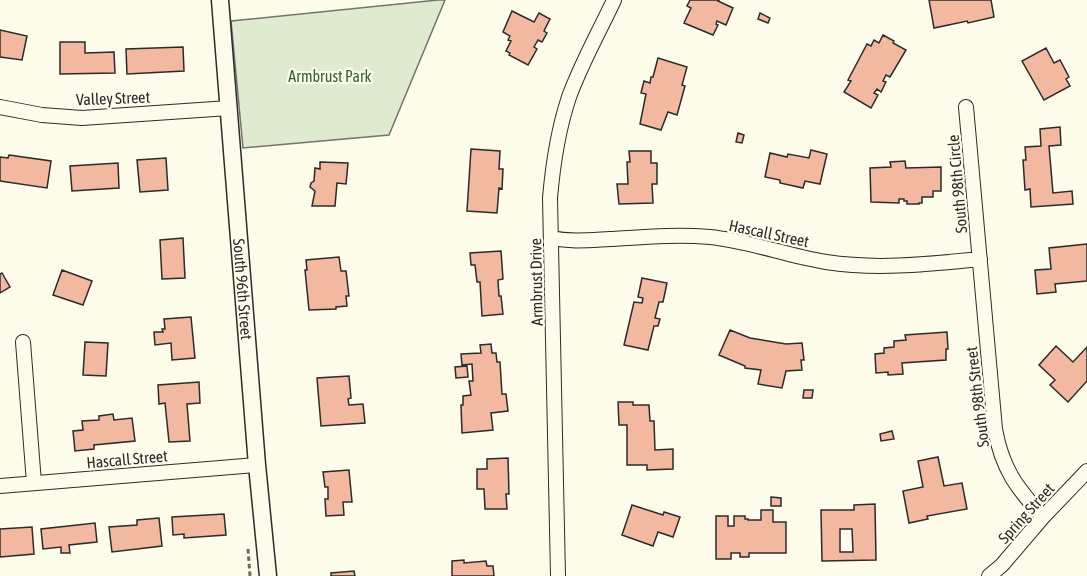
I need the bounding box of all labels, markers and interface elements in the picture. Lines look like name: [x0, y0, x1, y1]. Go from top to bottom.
park label: Armbrust Park: [288, 67, 372, 85]
street label: Valley Street: [76, 88, 151, 109]
street label: South 98th Circle: [944, 134, 970, 234]
street label: Hascall Street: [727, 216, 811, 250]
street label: South 96th Street: [230, 238, 256, 341]
street label: Armbrust Drive: [526, 238, 546, 326]
street label: South 98th Street: [962, 345, 992, 448]
street label: Hascall Street: [86, 446, 169, 472]
street label: Spring Street: [994, 479, 1059, 547]

